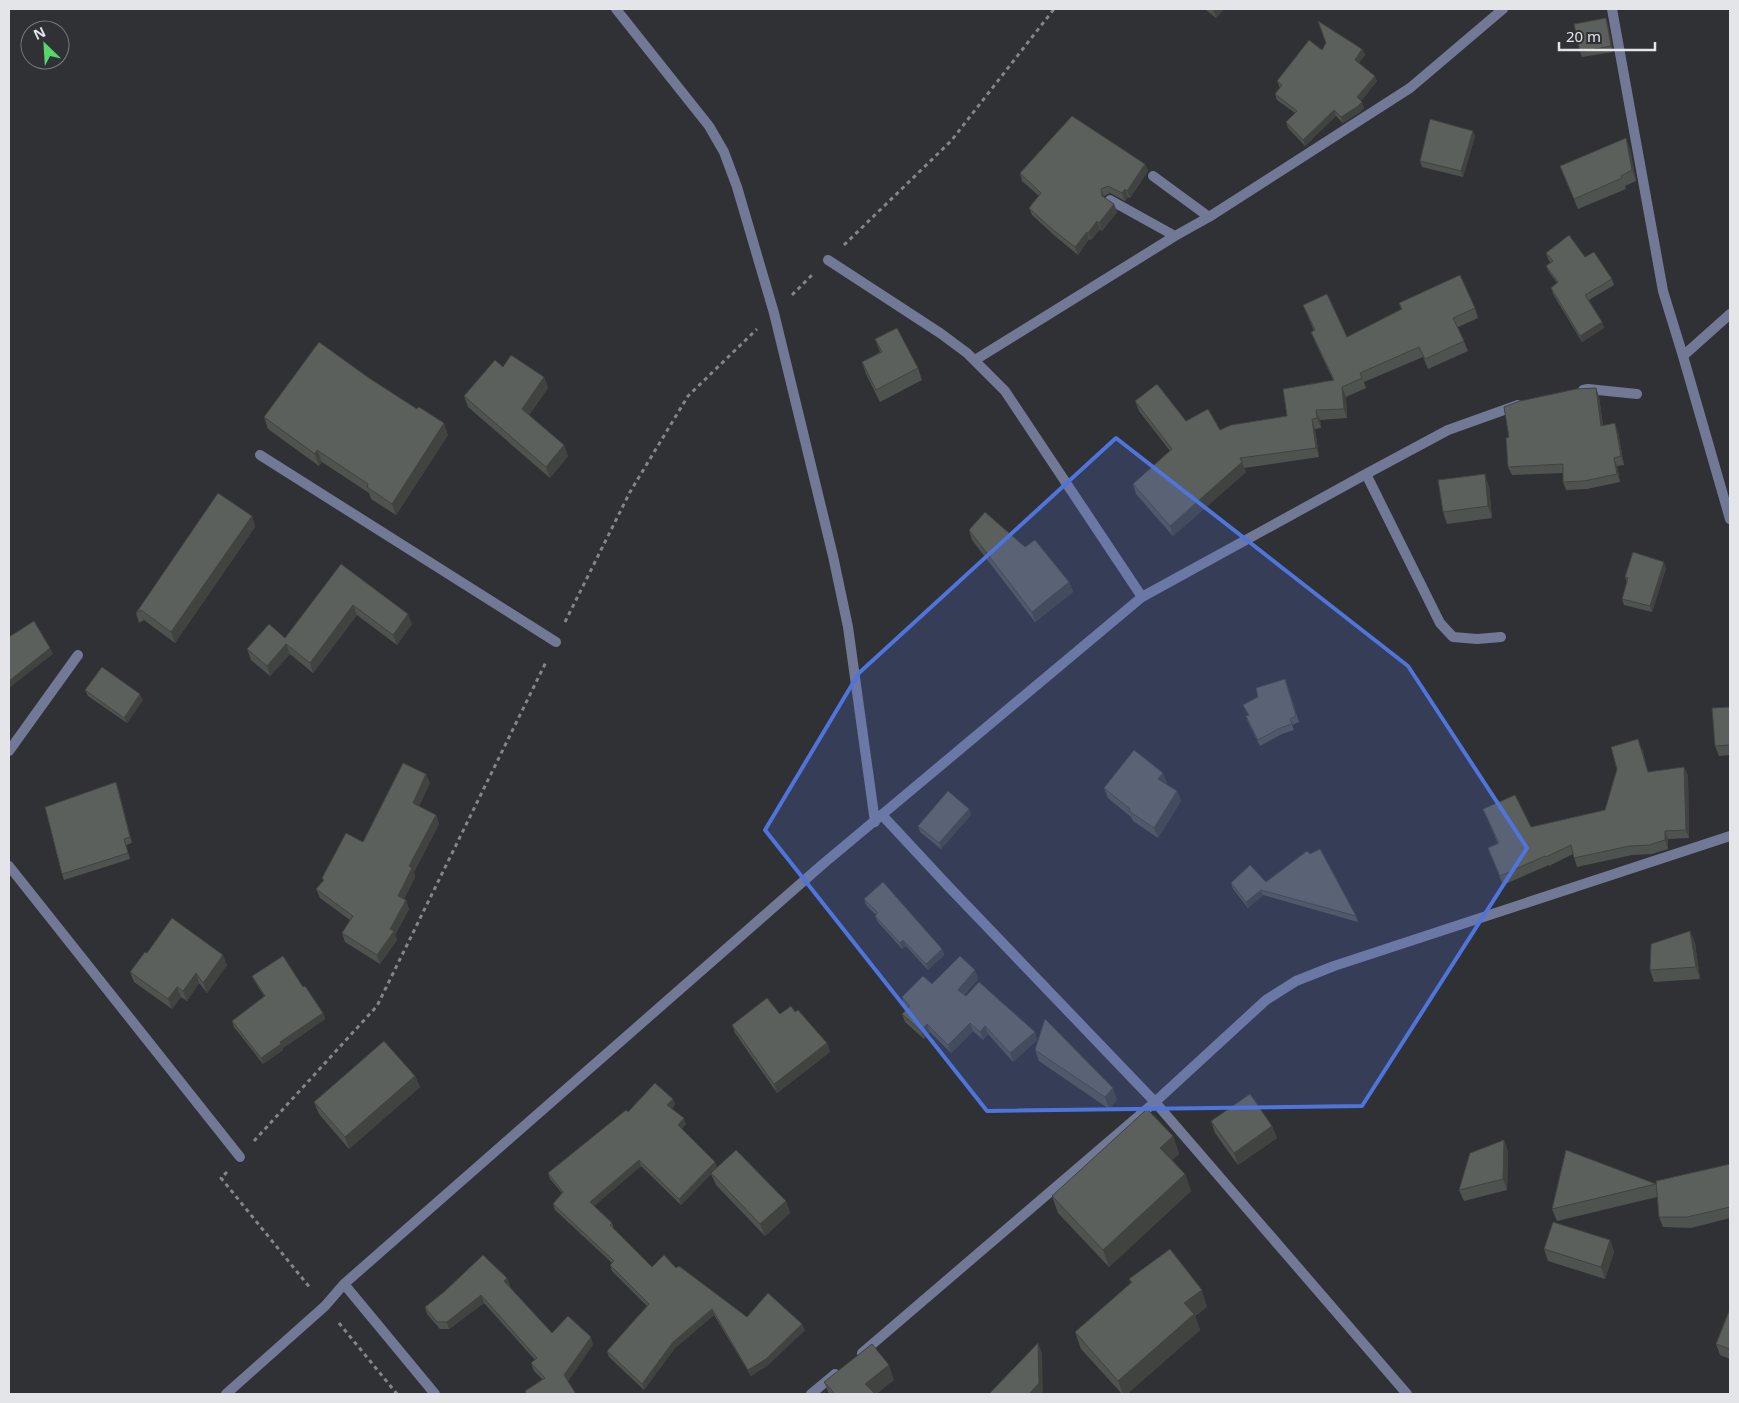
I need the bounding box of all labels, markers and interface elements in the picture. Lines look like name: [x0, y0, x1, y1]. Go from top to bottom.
north arrow: [20, 20, 70, 70]
scale bar: [1559, 20, 1655, 52]
text: N: [30, 22, 48, 44]
text: 20 m: [1566, 26, 1601, 46]

